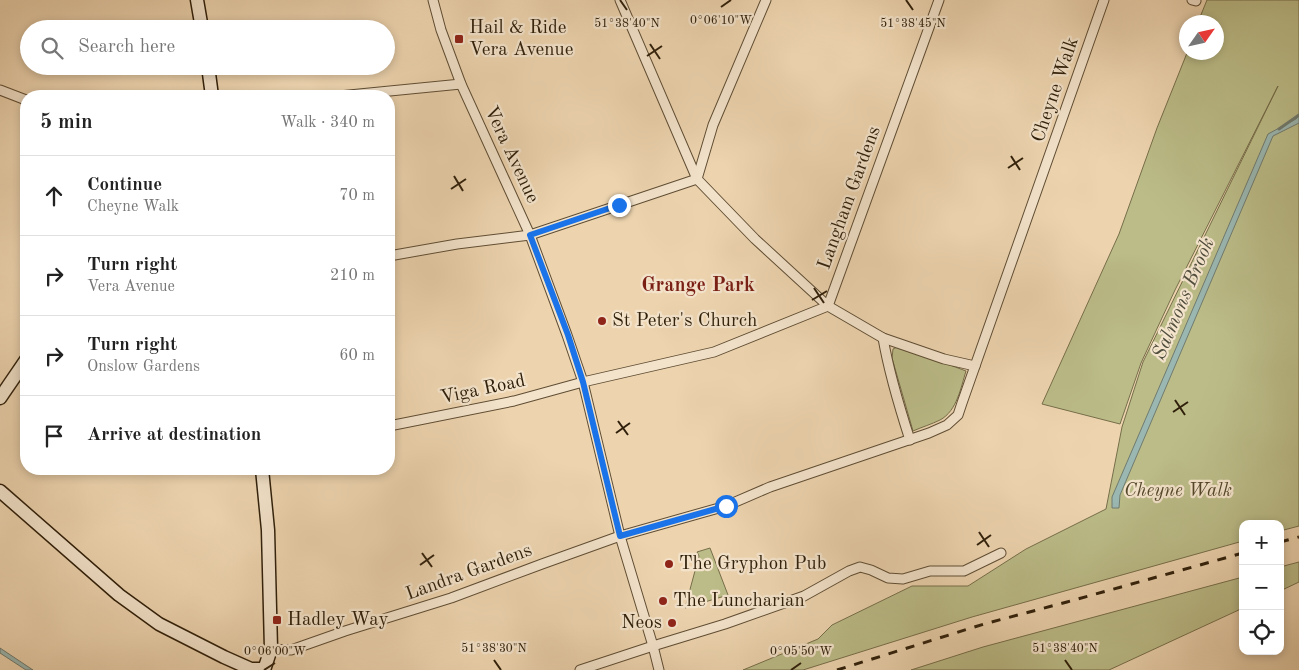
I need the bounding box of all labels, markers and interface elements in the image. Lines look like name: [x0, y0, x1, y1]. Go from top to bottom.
text: 0°06'10"W: [690, 15, 752, 27]
north arrow: [1179, 15, 1224, 60]
text: 51°38'40"N: [594, 17, 660, 30]
text: 51°38'45"N: [880, 17, 946, 30]
place label: Hail & Ride Vera Avenue: [469, 19, 573, 60]
search box: [20, 20, 395, 75]
marker: Hail & Ride Vera Avenue: [453, 33, 465, 45]
icon: search: [38, 34, 66, 62]
street label: Cheyne Walk: [1029, 35, 1083, 145]
text: Search here: [78, 38, 175, 57]
street label: Vera Avenue: [480, 104, 542, 206]
text: 5 min: [40, 112, 93, 133]
text: Walk · 340 m: [280, 115, 375, 131]
street label: Langham Gardens: [815, 124, 885, 272]
text: Continue: [87, 176, 162, 195]
icon: ahead: [40, 182, 68, 210]
text: 70 m: [339, 188, 375, 204]
route end: [608, 194, 631, 217]
text: Cheyne Walk: [87, 199, 179, 215]
water label: Salmons Brook: [1149, 235, 1219, 363]
text: Turn right: [87, 256, 177, 275]
icon: right: [40, 262, 68, 290]
text: 210 m: [330, 268, 375, 284]
district label: Grange Park: [641, 276, 755, 296]
text: Vera Avenue: [87, 279, 175, 295]
place label: St Peter's Church: [612, 312, 757, 331]
marker: St Peter's Church: [596, 315, 608, 327]
text: Turn right: [87, 336, 177, 355]
icon: right: [40, 342, 68, 370]
text: 60 m: [339, 348, 375, 364]
text: Onslow Gardens: [87, 359, 200, 375]
street label: Viga Road: [439, 372, 527, 408]
icon: arrive: [40, 422, 68, 450]
text: Arrive at destination: [87, 426, 261, 445]
park label: Cheyne Walk: [1124, 482, 1232, 501]
route start: [715, 495, 738, 518]
map controls: [1239, 520, 1284, 655]
button: +: [1239, 520, 1284, 565]
street label: Landra Gardens: [403, 541, 535, 605]
place label: The Gryphon Pub: [679, 555, 826, 574]
marker: The Gryphon Pub: [663, 558, 675, 570]
button: −: [1239, 565, 1284, 610]
place label: The Luncharian: [673, 592, 805, 611]
marker: The Luncharian: [657, 595, 669, 607]
button: locate: [1239, 610, 1284, 655]
place label: Hadley Way: [287, 611, 388, 630]
marker: Hadley Way: [271, 614, 283, 626]
place label: Neos: [621, 614, 662, 633]
marker: Neos: [666, 617, 678, 629]
text: 51°38'30"N: [461, 642, 527, 655]
text: 51°38'40"N: [1032, 642, 1098, 655]
text: 0°05'50"W: [770, 645, 832, 658]
text: 0°06'00"W: [244, 646, 306, 658]

